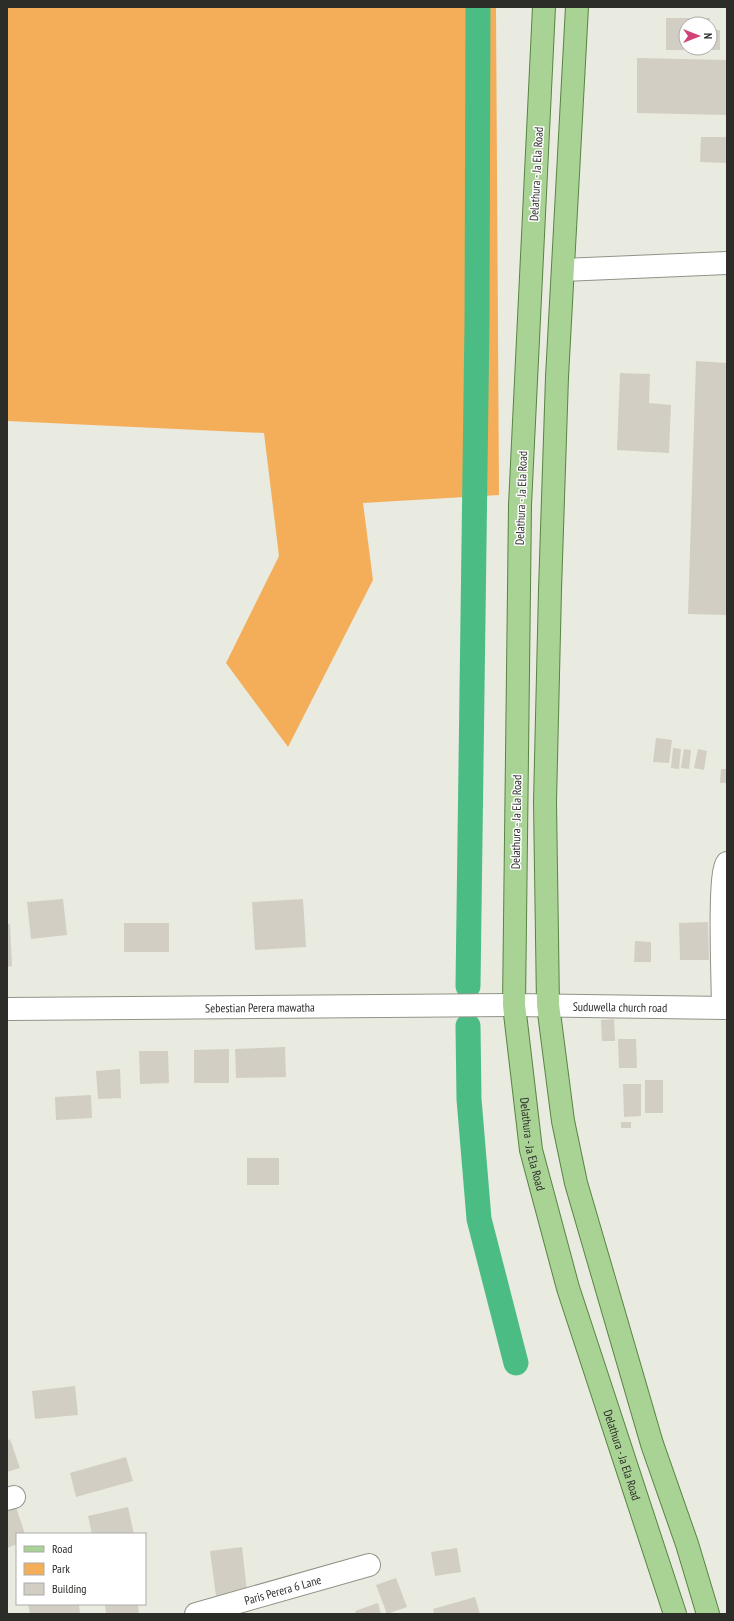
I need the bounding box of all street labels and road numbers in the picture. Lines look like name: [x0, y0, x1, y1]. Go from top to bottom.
street label: Delathura - Ja Ela Road: [526, 126, 546, 222]
street label: Delathura - Ja Ela Road: [512, 451, 530, 545]
street label: Delathura - Ja Ela Road: [508, 775, 524, 869]
street label: Suduwella church road: [573, 998, 667, 1015]
street label: Sebestian Perera mawatha: [205, 999, 315, 1015]
street label: Delathura - Ja Ela Road: [517, 1097, 549, 1192]
street label: Delathura - Ja Ela Road: [601, 1407, 645, 1502]
street label: Paris Perera 6 Lane: [242, 1571, 323, 1607]

